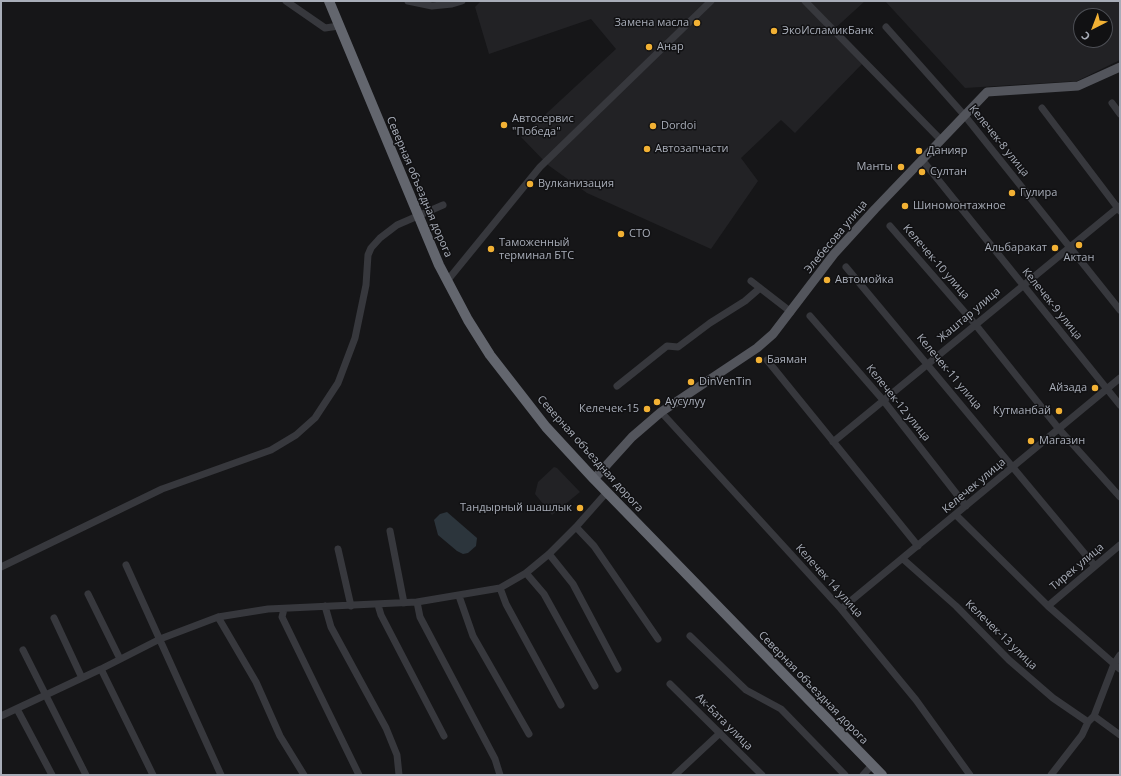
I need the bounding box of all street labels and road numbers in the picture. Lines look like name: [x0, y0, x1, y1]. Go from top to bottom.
street label: Келечек-8 улица: [966, 103, 1032, 179]
street label: Северная объездная дорога: [383, 114, 455, 260]
street label: Элебесова улица: [802, 198, 870, 276]
street label: Келечек-10 улица: [900, 222, 972, 302]
street label: Келечек-9 улица: [1019, 266, 1085, 342]
street label: Жаштар улица: [935, 285, 1003, 345]
street label: Келечек-11 улица: [914, 331, 984, 413]
street label: Келечек-12 улица: [863, 362, 933, 444]
street label: Северная объездная дорога: [534, 393, 646, 515]
street label: Келечек улица: [940, 456, 1008, 516]
street label: Тирек улица: [1047, 541, 1107, 593]
street label: Келечек 14 улица: [793, 542, 865, 620]
street label: Келечек-13 улица: [962, 597, 1040, 673]
street label: Северная объездная дорога: [755, 629, 871, 747]
street label: Ак-Бата улица: [693, 691, 755, 753]

